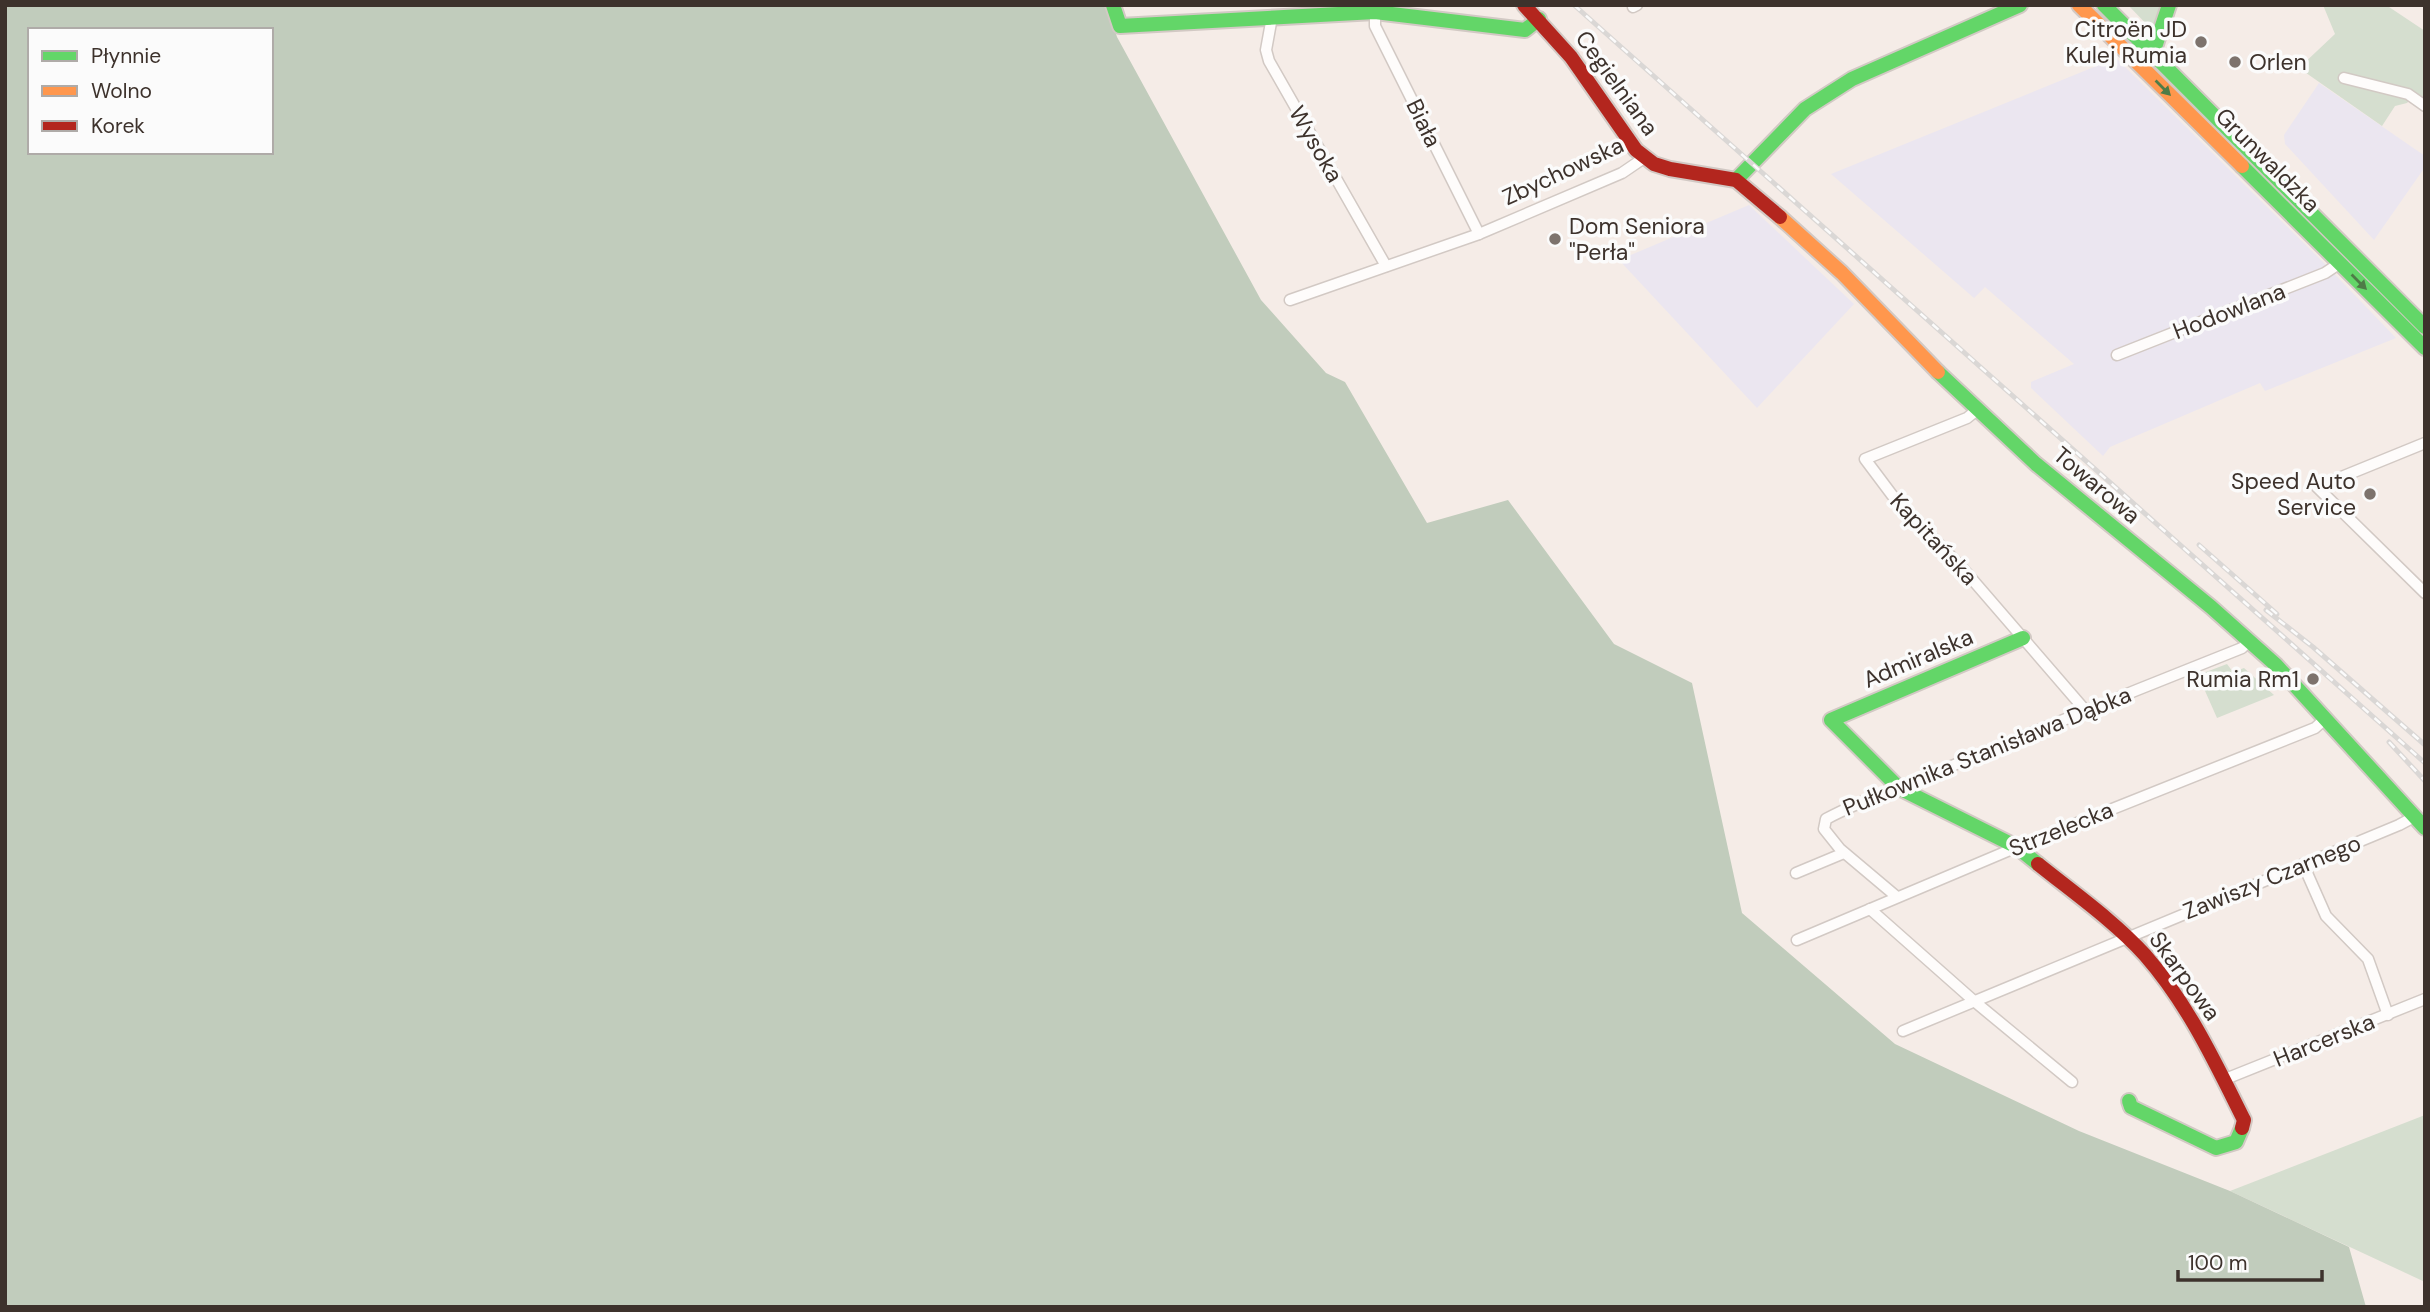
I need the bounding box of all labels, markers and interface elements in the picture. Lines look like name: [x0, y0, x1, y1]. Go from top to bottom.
place label: Citroën JD Kulej Rumia: [2066, 14, 2187, 70]
street label: Cegielniana: [1569, 24, 1665, 142]
legend: [28, 28, 273, 154]
marker: Citroën JD Kulej Rumia: [2193, 34, 2209, 50]
text: Płynnie: [91, 42, 161, 70]
place label: Orlen: [2249, 47, 2307, 77]
marker: Orlen: [2227, 54, 2243, 70]
text: Wolno: [91, 77, 152, 105]
one-way arrow: [2154, 79, 2171, 96]
street label: Biała: [1400, 94, 1448, 152]
street label: Wysoka: [1282, 100, 1350, 188]
street label: Grunwaldzka: [2209, 101, 2327, 219]
text: Korek: [91, 112, 145, 140]
street label: Zbychowska: [1498, 130, 1628, 212]
place label: Dom Seniora "Perła": [1569, 211, 1705, 267]
marker: Dom Seniora "Perła": [1547, 231, 1563, 247]
one-way arrow: [2351, 273, 2367, 290]
street label: Hodowlana: [2169, 276, 2289, 346]
street label: Towarowa: [2047, 440, 2147, 530]
place label: Speed Auto Service: [2231, 466, 2356, 522]
street label: Kapitańska: [1884, 486, 1984, 592]
marker: Speed Auto Service: [2362, 486, 2378, 502]
street label: Admiralska: [1858, 621, 1978, 695]
place label: Rumia Rm1: [2186, 664, 2299, 694]
marker: Rumia Rm1: [2305, 671, 2321, 687]
street label: Pułkownika Stanisława Dąbka: [1838, 679, 2136, 823]
street label: Strzelecka: [2004, 795, 2118, 863]
street label: Zawiszy Czarnego: [2179, 828, 2365, 926]
street label: Skarpowa: [2143, 925, 2227, 1027]
street label: Harcerska: [2269, 1006, 2379, 1074]
scale bar: [2178, 1238, 2322, 1282]
text: 100 m: [2188, 1249, 2248, 1277]

